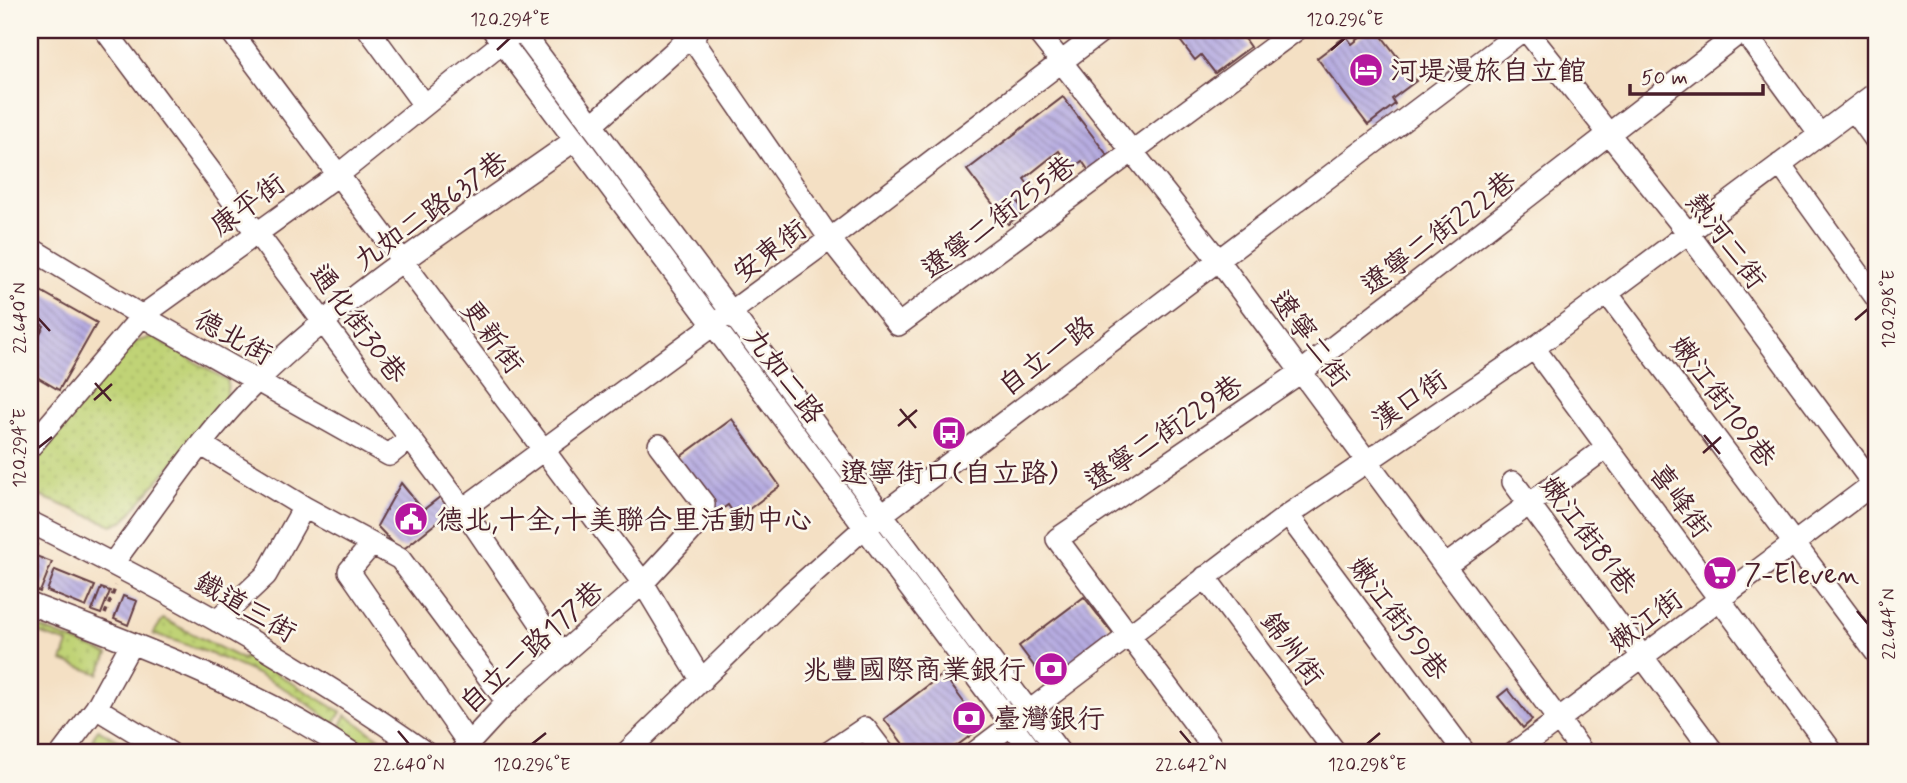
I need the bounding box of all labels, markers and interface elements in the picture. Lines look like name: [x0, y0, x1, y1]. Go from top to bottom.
text: 120.294°E: [470, 8, 550, 32]
text: 120.296°E: [1306, 8, 1384, 32]
hotel icon: 河堤漫旅自立館: [1347, 51, 1385, 89]
scale bar: [1630, 52, 1764, 96]
place label: 河堤漫旅自立館: [1390, 54, 1586, 91]
text: 50 m: [1641, 64, 1688, 92]
street label: 九如二路637巷: [347, 143, 517, 280]
street label: 遼寧二街255巷: [915, 147, 1085, 288]
street label: 遼寧二街222巷: [1354, 163, 1525, 305]
street label: 康平街: [204, 166, 293, 246]
street label: 熱河二街: [1677, 186, 1773, 297]
street label: 安東街: [726, 212, 815, 292]
street label: 通化街30巷: [300, 257, 415, 393]
text: 120.298°E: [1877, 270, 1901, 348]
text: 22.640°N: [8, 282, 32, 354]
street label: 遼寧二街: [1261, 284, 1357, 395]
street label: 更新街: [451, 293, 531, 382]
street label: 德北街: [187, 302, 278, 375]
street label: 自立一路: [992, 309, 1103, 405]
street label: 九如二路: [735, 321, 831, 432]
street label: 嫩江街109巷: [1661, 329, 1784, 476]
street label: 漢口街: [1365, 362, 1456, 440]
street label: 遼寧二街229巷: [1078, 367, 1252, 501]
text: 120.294°E: [8, 408, 32, 488]
bus stop icon: 遼寧街口(自立路): [930, 414, 968, 452]
place label: 遼寧街口(自立路): [840, 456, 1058, 493]
street label: 喜峰街: [1639, 457, 1719, 546]
street label: 嫩江街81巷: [1530, 470, 1644, 604]
public building icon: 德北,十全,十美聯合里活動中心: [392, 500, 430, 538]
place label: 德北,十全,十美聯合里活動中心: [436, 503, 812, 540]
street label: 嫩江街59巷: [1338, 550, 1456, 690]
supermarket icon: 7-Eleven: [1701, 554, 1739, 592]
place label: 7-Eleven: [1744, 557, 1859, 594]
street label: 鐵道三街: [187, 564, 303, 652]
street label: 自立一路177巷: [453, 572, 614, 723]
street label: 嫩江街: [1602, 582, 1691, 662]
text: 22.644°N: [1877, 588, 1901, 660]
street label: 錦州街: [1251, 605, 1331, 694]
bank icon: 兆豐國際商業銀行: [1032, 650, 1070, 688]
place label: 兆豐國際商業銀行: [802, 653, 1026, 690]
bank icon: 臺灣銀行: [950, 699, 988, 737]
place label: 臺灣銀行: [993, 702, 1105, 739]
text: 22.640°N: [373, 753, 445, 777]
text: 120.296°E: [493, 753, 571, 777]
text: 22.642°N: [1155, 753, 1227, 777]
text: 120.298°E: [1328, 753, 1406, 777]

